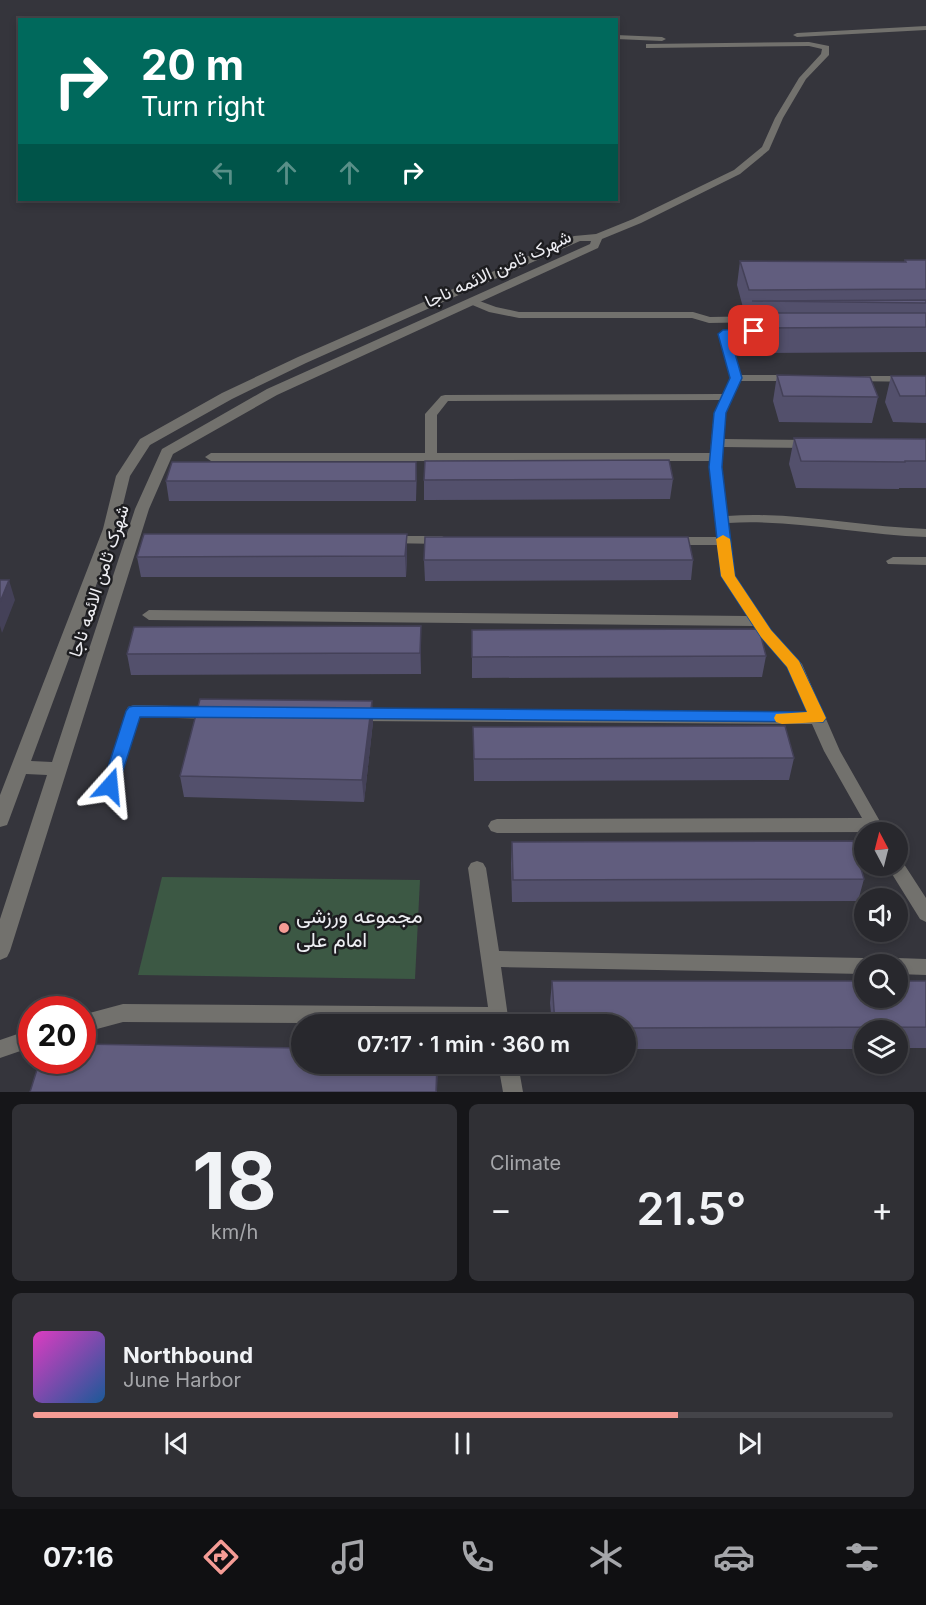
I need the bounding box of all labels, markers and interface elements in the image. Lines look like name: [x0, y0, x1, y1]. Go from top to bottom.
text: 20 m: [141, 39, 244, 90]
icon: right: [42, 42, 120, 120]
text: Turn right: [141, 90, 265, 123]
icon: left: [207, 156, 240, 189]
icon: ahead: [270, 156, 303, 189]
icon: ahead: [333, 156, 366, 189]
icon: right: [396, 156, 429, 189]
street label: شهرک ثامن الائمه ناجا: [421, 225, 575, 313]
pin: [728, 305, 779, 356]
icon: arrive: [737, 314, 770, 347]
street label: شهرک ثامن الائمه ناجا: [64, 502, 134, 660]
position arrow: [78, 754, 142, 818]
north arrow: [854, 822, 908, 876]
map controls: [854, 822, 908, 1074]
button: sound: [854, 888, 908, 942]
place label: مجموعه ورزشی امام علی: [296, 903, 423, 954]
marker: مجموعه ورزشی امام علی: [277, 921, 291, 935]
button: search: [854, 954, 908, 1008]
speed limit sign: 20: [18, 996, 96, 1074]
button: layers: [854, 1020, 908, 1074]
text: 07:17 · 1 min · 360 m: [357, 1031, 570, 1057]
text: 18: [192, 1133, 277, 1228]
text: Climate: [490, 1151, 561, 1175]
text: 21.5°: [637, 1181, 746, 1236]
text: −: [490, 1189, 512, 1229]
text: +: [871, 1189, 893, 1229]
text: km/h: [211, 1220, 258, 1244]
text: Northbound: [123, 1342, 253, 1368]
text: June Harbor: [123, 1368, 241, 1392]
icon: previous: [160, 1427, 193, 1460]
icon: pause: [446, 1427, 479, 1460]
icon: next: [733, 1427, 766, 1460]
icon: directions: [200, 1536, 242, 1578]
icon: music: [328, 1536, 370, 1578]
icon: phone: [456, 1536, 498, 1578]
icon: climate: [585, 1536, 627, 1578]
icon: car: [713, 1536, 755, 1578]
icon: filters: [841, 1536, 883, 1578]
text: 07:16: [43, 1541, 114, 1574]

